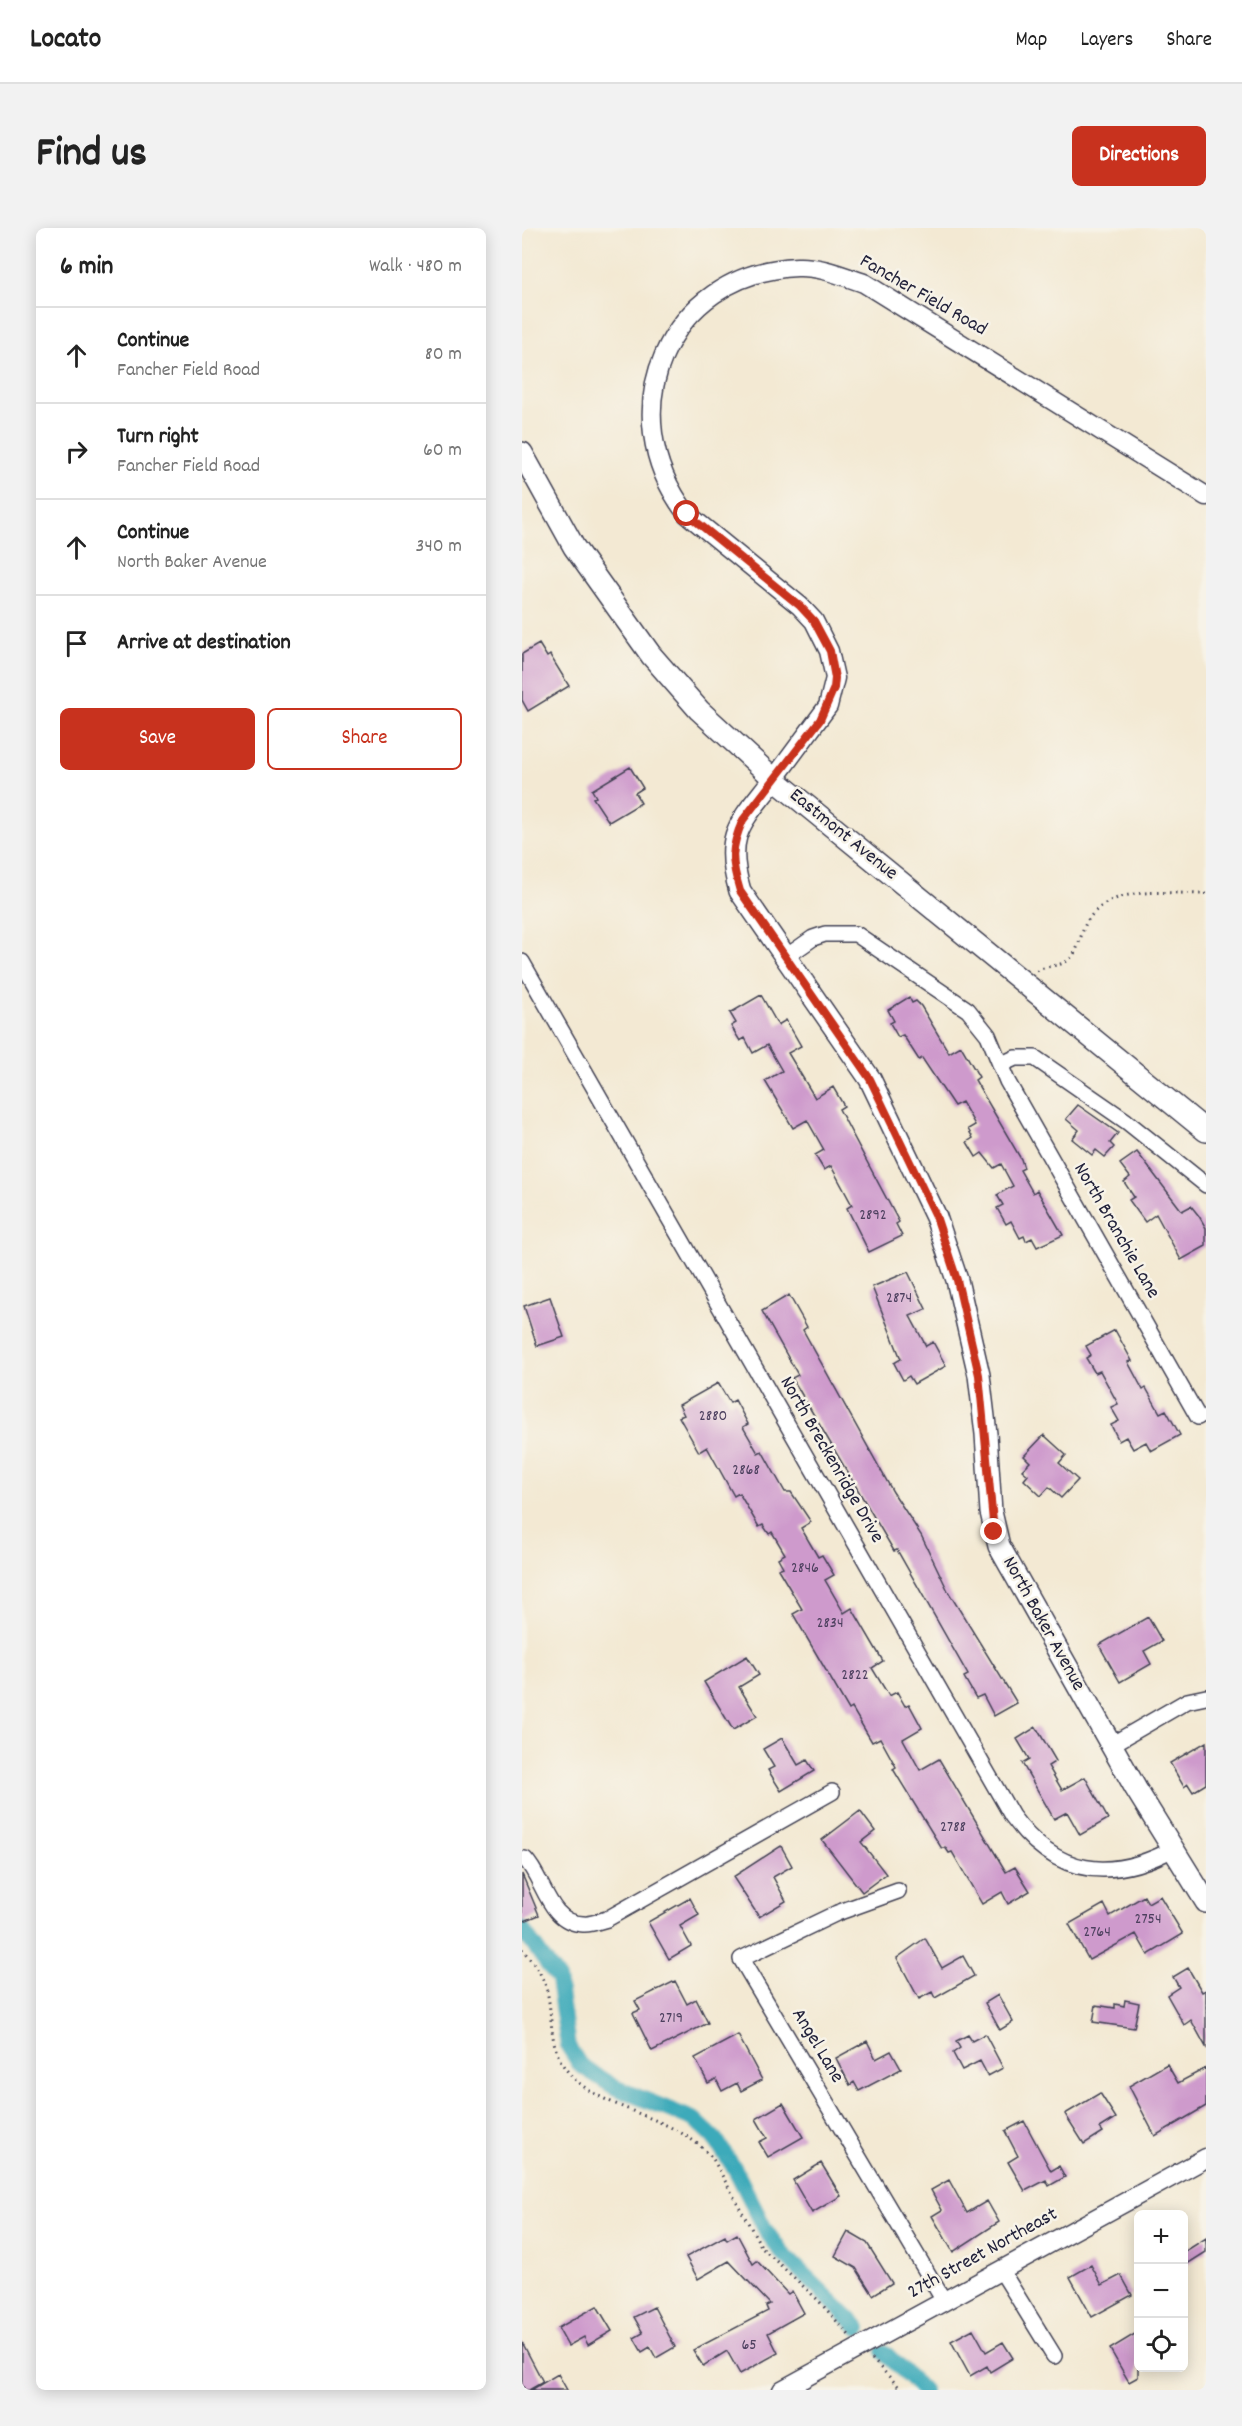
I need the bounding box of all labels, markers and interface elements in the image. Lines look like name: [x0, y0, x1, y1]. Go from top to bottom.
text: Locato: [30, 21, 101, 61]
text: Map: [1016, 26, 1047, 56]
text: Layers: [1080, 26, 1133, 56]
text: Share: [1166, 26, 1212, 56]
text: Find us: [36, 126, 147, 186]
button: Directions: [1072, 126, 1206, 186]
street label: Fancher Field Road: [854, 248, 992, 344]
text: 6 min: [60, 249, 113, 286]
text: Walk · 480 m: [369, 253, 462, 281]
text: Continue: [117, 326, 189, 357]
icon: ahead: [60, 339, 93, 372]
text: 80 m: [425, 341, 462, 369]
text: Fancher Field Road: [117, 357, 260, 385]
text: Turn right: [117, 422, 199, 453]
icon: right: [60, 435, 93, 468]
text: 60 m: [423, 437, 462, 465]
text: Fancher Field Road: [117, 453, 260, 481]
route start: [673, 500, 699, 526]
text: Continue: [117, 518, 189, 549]
icon: ahead: [60, 531, 93, 564]
text: 340 m: [416, 533, 462, 561]
text: North Baker Avenue: [117, 549, 267, 577]
icon: arrive: [60, 627, 93, 660]
text: Arrive at destination: [117, 628, 291, 659]
button: Save: [60, 708, 255, 770]
button: Share: [267, 708, 462, 770]
street label: Eastmont Avenue: [783, 782, 904, 888]
street label: North Branchie Lane: [1066, 1158, 1166, 1304]
house number: 2892: [859, 1204, 887, 1227]
house number: 2874: [886, 1287, 912, 1310]
street label: North Breckenridge Drive: [772, 1371, 890, 1549]
house number: 2880: [699, 1405, 727, 1428]
house number: 2868: [732, 1459, 760, 1482]
route end: [980, 1518, 1006, 1544]
street label: North Baker Avenue: [994, 1552, 1092, 1697]
house number: 2846: [791, 1557, 819, 1580]
house number: 2834: [816, 1612, 844, 1635]
house number: 2822: [841, 1664, 869, 1687]
house number: 2788: [940, 1816, 966, 1839]
house number: 2754: [1134, 1908, 1162, 1931]
house number: 2764: [1083, 1921, 1111, 1944]
street label: Angel Lane: [784, 2003, 850, 2089]
house number: 2719: [659, 2007, 683, 2030]
street label: 27th Street Northeast: [903, 2201, 1063, 2307]
map controls: [1134, 2210, 1188, 2372]
button: +: [1134, 2210, 1188, 2264]
button: −: [1134, 2264, 1188, 2318]
button: locate: [1134, 2318, 1188, 2372]
house number: 65: [741, 2334, 757, 2357]

